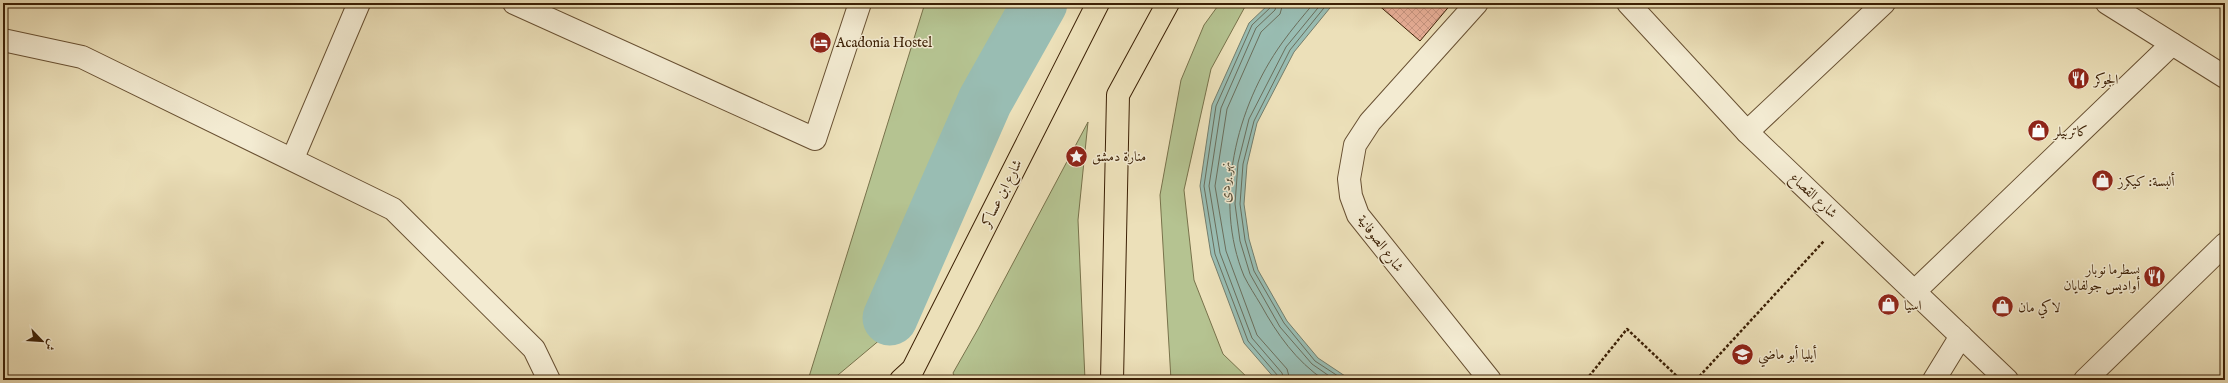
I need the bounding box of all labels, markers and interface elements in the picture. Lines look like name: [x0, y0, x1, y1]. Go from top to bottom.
hotel icon: Acadonia Hostel: [808, 29, 834, 55]
place label: Acadonia Hostel: [835, 34, 932, 52]
restaurant icon: الجوكر: [2066, 66, 2092, 92]
place label: الجوكر: [2092, 71, 2118, 89]
shop icon: كاتربيلر: [2026, 118, 2052, 144]
place label: كاتربيلر: [2052, 123, 2088, 141]
place icon: منارة دمشق: [1063, 143, 1089, 169]
place label: منارة دمشق: [1092, 148, 1146, 166]
street label: شارع ابن عساكر: [976, 157, 1028, 233]
water label: نهر بردى: [1216, 161, 1235, 203]
shop icon: ألبسة: كيكرز: [2089, 168, 2115, 194]
street label: شارع القصاع: [1784, 169, 1841, 224]
place label: ألبسة: كيكرز: [2116, 171, 2175, 191]
street label: شارع الصوفانية: [1351, 212, 1407, 277]
place label: بسطرما نوبار أواديس جولفايان: [2063, 261, 2141, 295]
restaurant icon: بسطرما نوبار أواديس جولفايان: [2142, 264, 2168, 290]
shop icon: اسيا: [1875, 292, 1901, 318]
shop icon: لاكي مان: [1989, 294, 2015, 320]
place label: اسيا: [1904, 297, 1922, 315]
place label: لاكي مان: [2018, 298, 2060, 319]
north arrow: [22, 321, 62, 361]
text: ش: [41, 337, 59, 353]
school or university icon: أيليا أبو ماضي: [1730, 341, 1756, 367]
place label: أيليا أبو ماضي: [1758, 344, 1817, 368]

